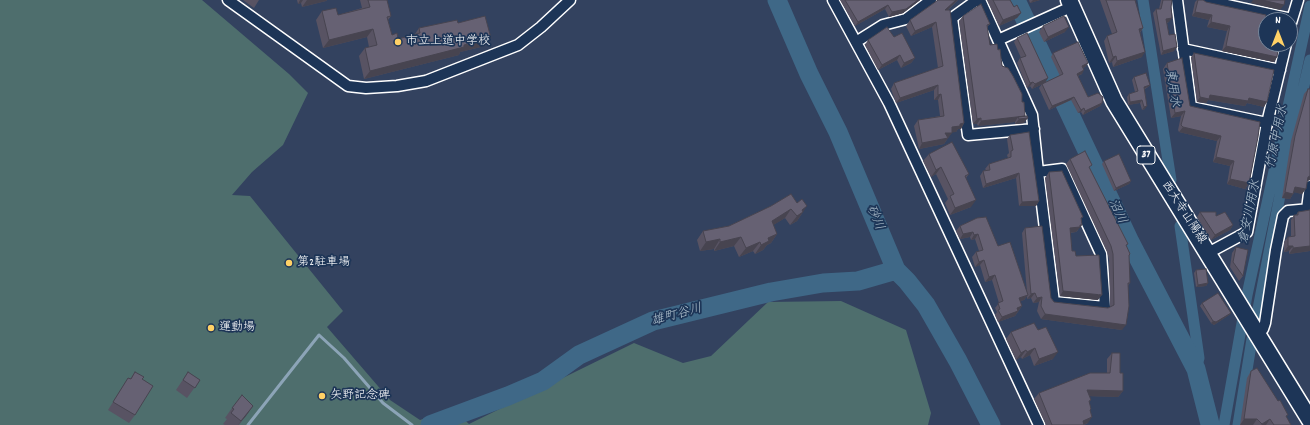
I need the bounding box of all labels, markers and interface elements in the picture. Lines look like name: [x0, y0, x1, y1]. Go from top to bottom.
north arrow: [1258, 12, 1298, 52]
text: N: [1275, 13, 1281, 29]
place label: 市立上道中学校: [406, 35, 490, 49]
marker: 市立上道中学校: [393, 37, 403, 47]
water label: 東用水: [1160, 68, 1182, 108]
water label: 竹原中用水: [1264, 104, 1292, 170]
road number: 37: [1137, 146, 1155, 164]
street label: 西大寺山陽線: [1157, 179, 1209, 247]
water label: 倉安川用水: [1237, 179, 1265, 245]
water label: 沼川: [1103, 197, 1129, 227]
water label: 砂川: [862, 203, 886, 233]
place label: 第2駐車場: [297, 256, 350, 270]
marker: 第2駐車場: [284, 258, 294, 268]
water label: 雄町谷川: [650, 302, 704, 330]
place label: 運動場: [219, 321, 255, 335]
marker: 運動場: [206, 323, 216, 333]
place label: 矢野記念碑: [330, 389, 390, 403]
marker: 矢野記念碑: [317, 391, 327, 401]

